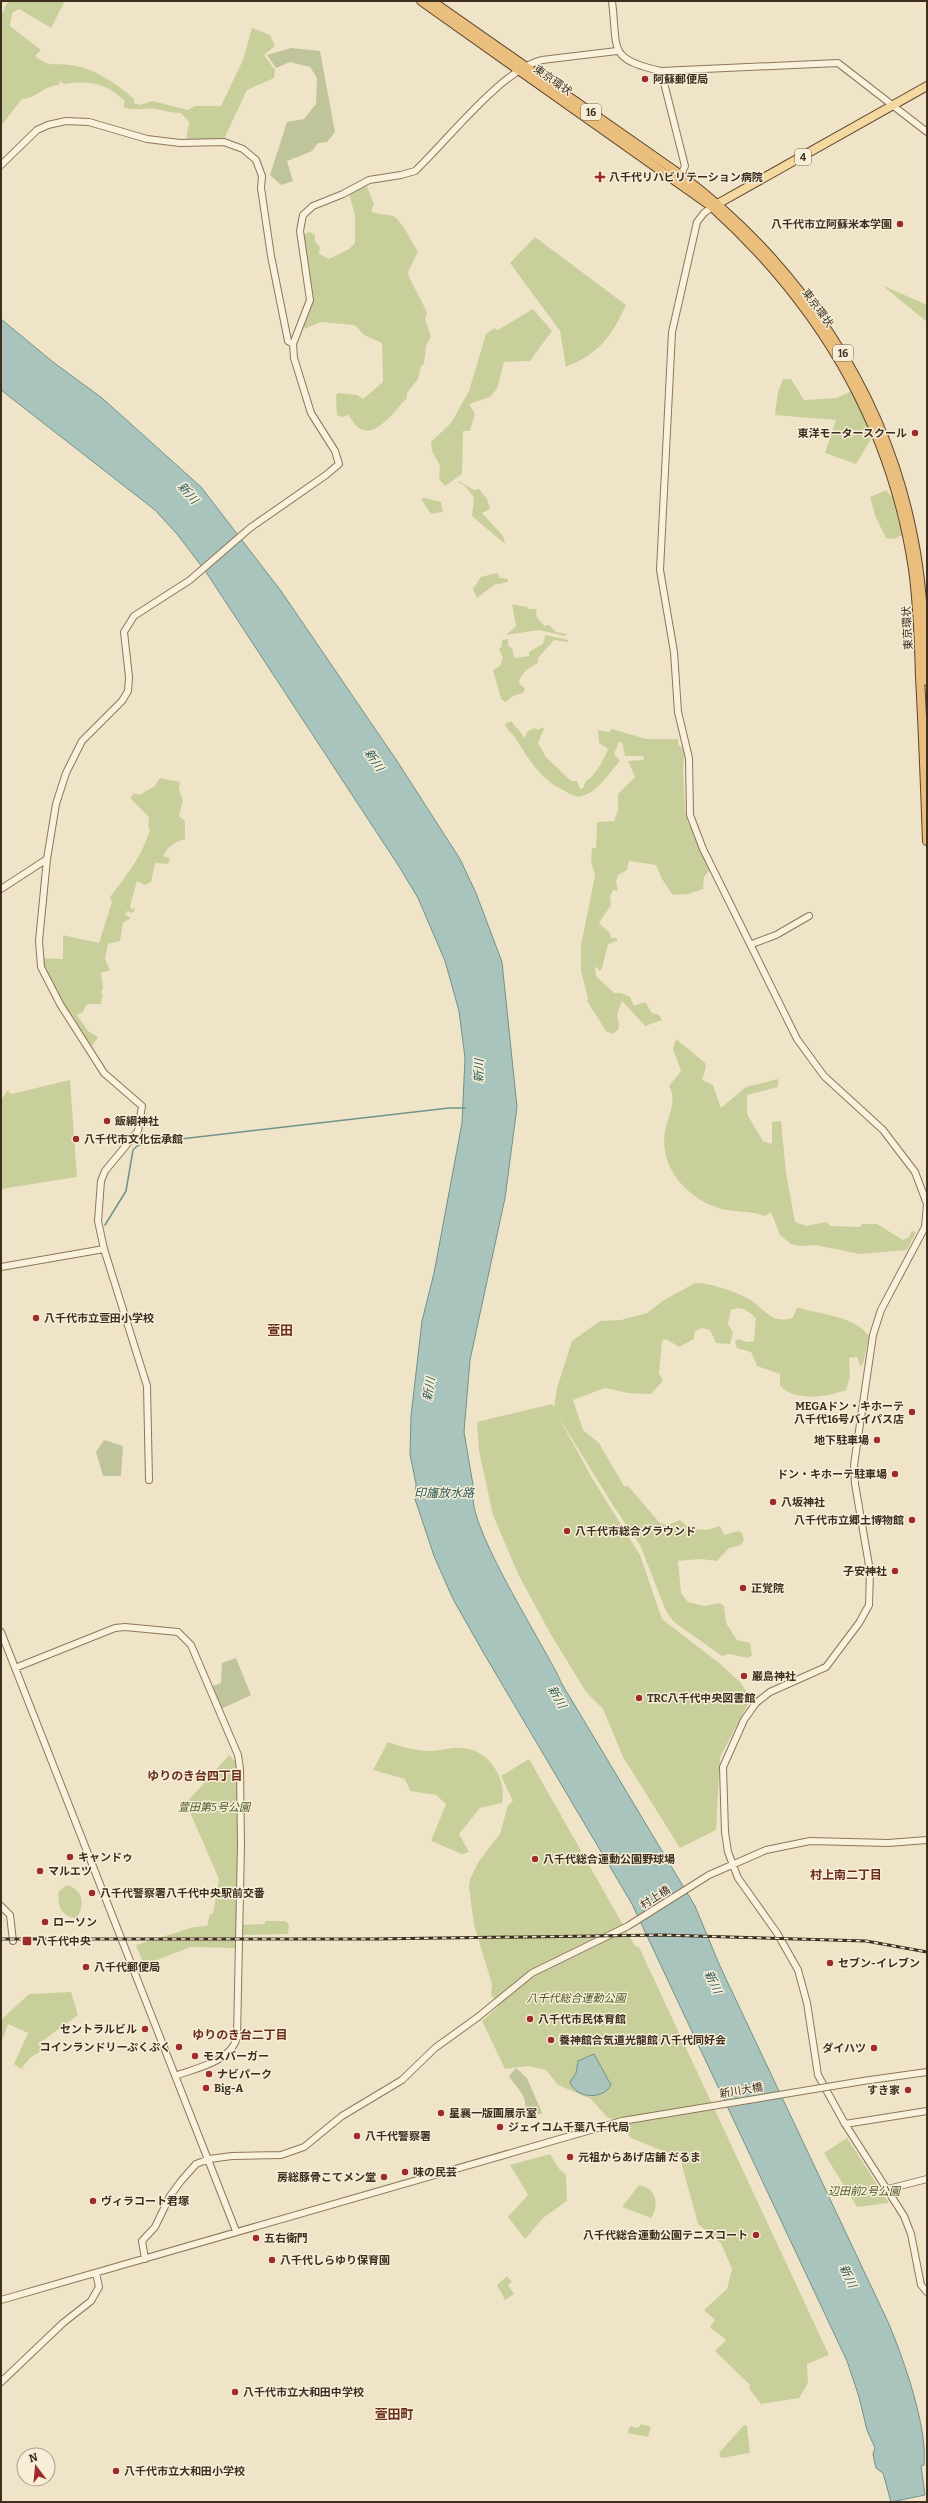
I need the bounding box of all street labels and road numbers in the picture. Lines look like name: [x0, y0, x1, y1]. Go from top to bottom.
street label: 東京環状: [531, 62, 575, 99]
road number: 16: [581, 104, 601, 120]
road number: 4: [795, 149, 811, 165]
street label: 東京環状: [799, 287, 836, 331]
road number: 16: [833, 345, 853, 361]
street label: 東京環状: [900, 605, 915, 650]
street label: 村上橋: [638, 1883, 673, 1912]
street label: 新川大橋: [718, 2081, 764, 2100]

